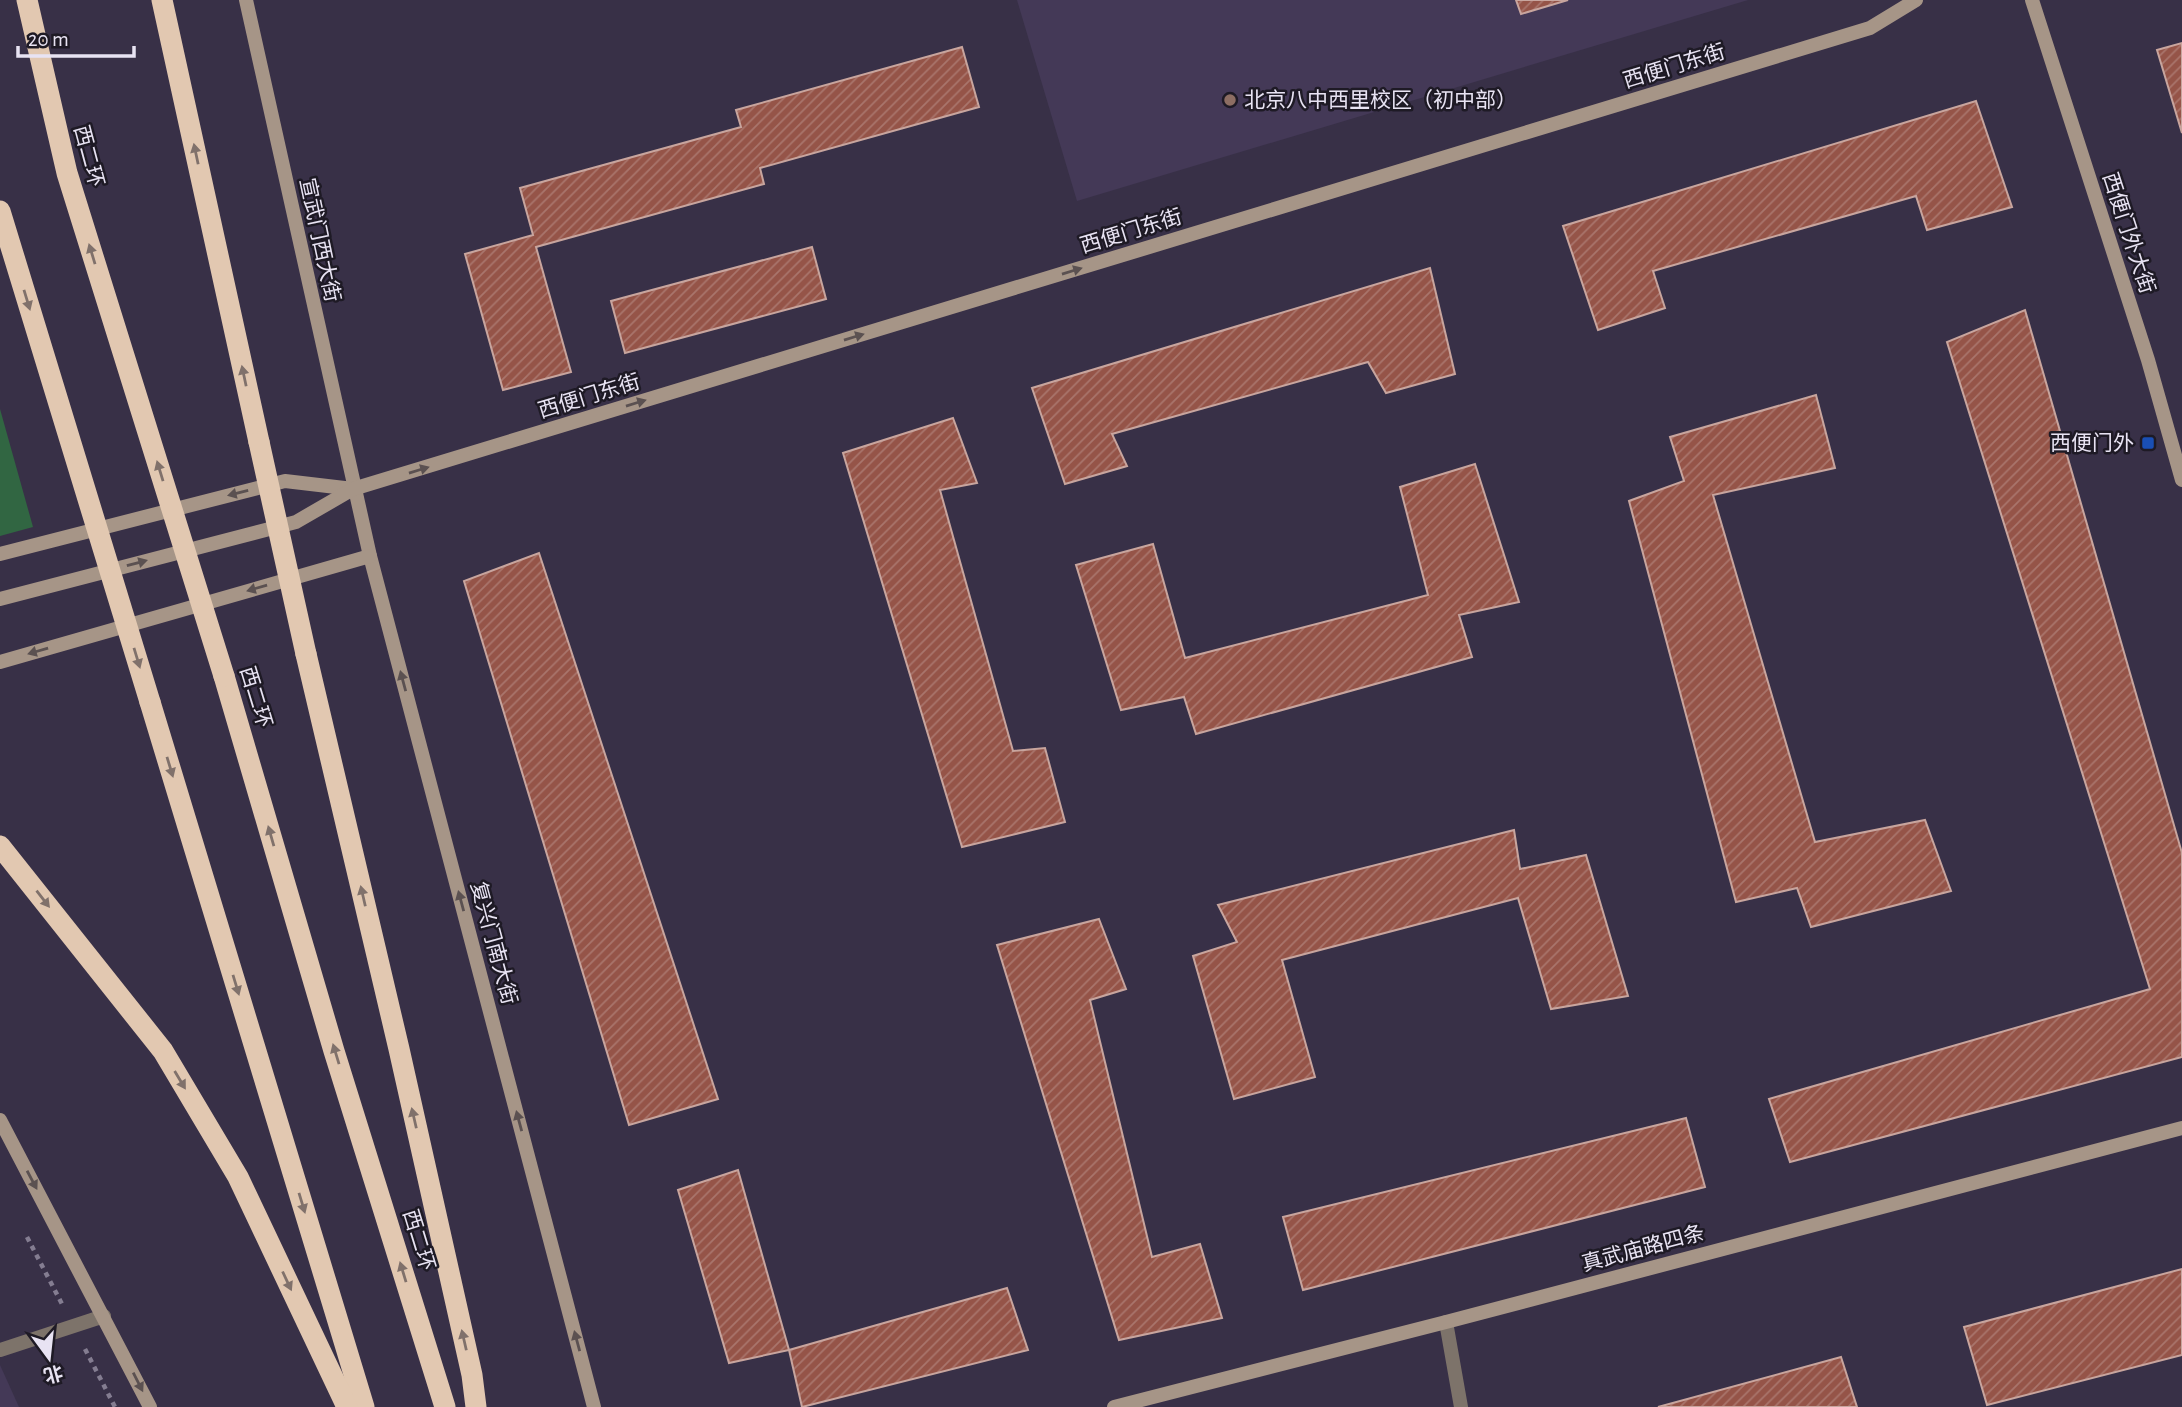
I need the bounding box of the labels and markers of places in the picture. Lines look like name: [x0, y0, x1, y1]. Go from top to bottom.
place label: 北京八中西里校区（初中部）: [1244, 89, 1517, 111]
marker: 北京八中西里校区（初中部）: [1222, 92, 1238, 108]
place label: 西便门外: [2050, 432, 2134, 454]
marker: 西便门外: [2140, 435, 2156, 451]

